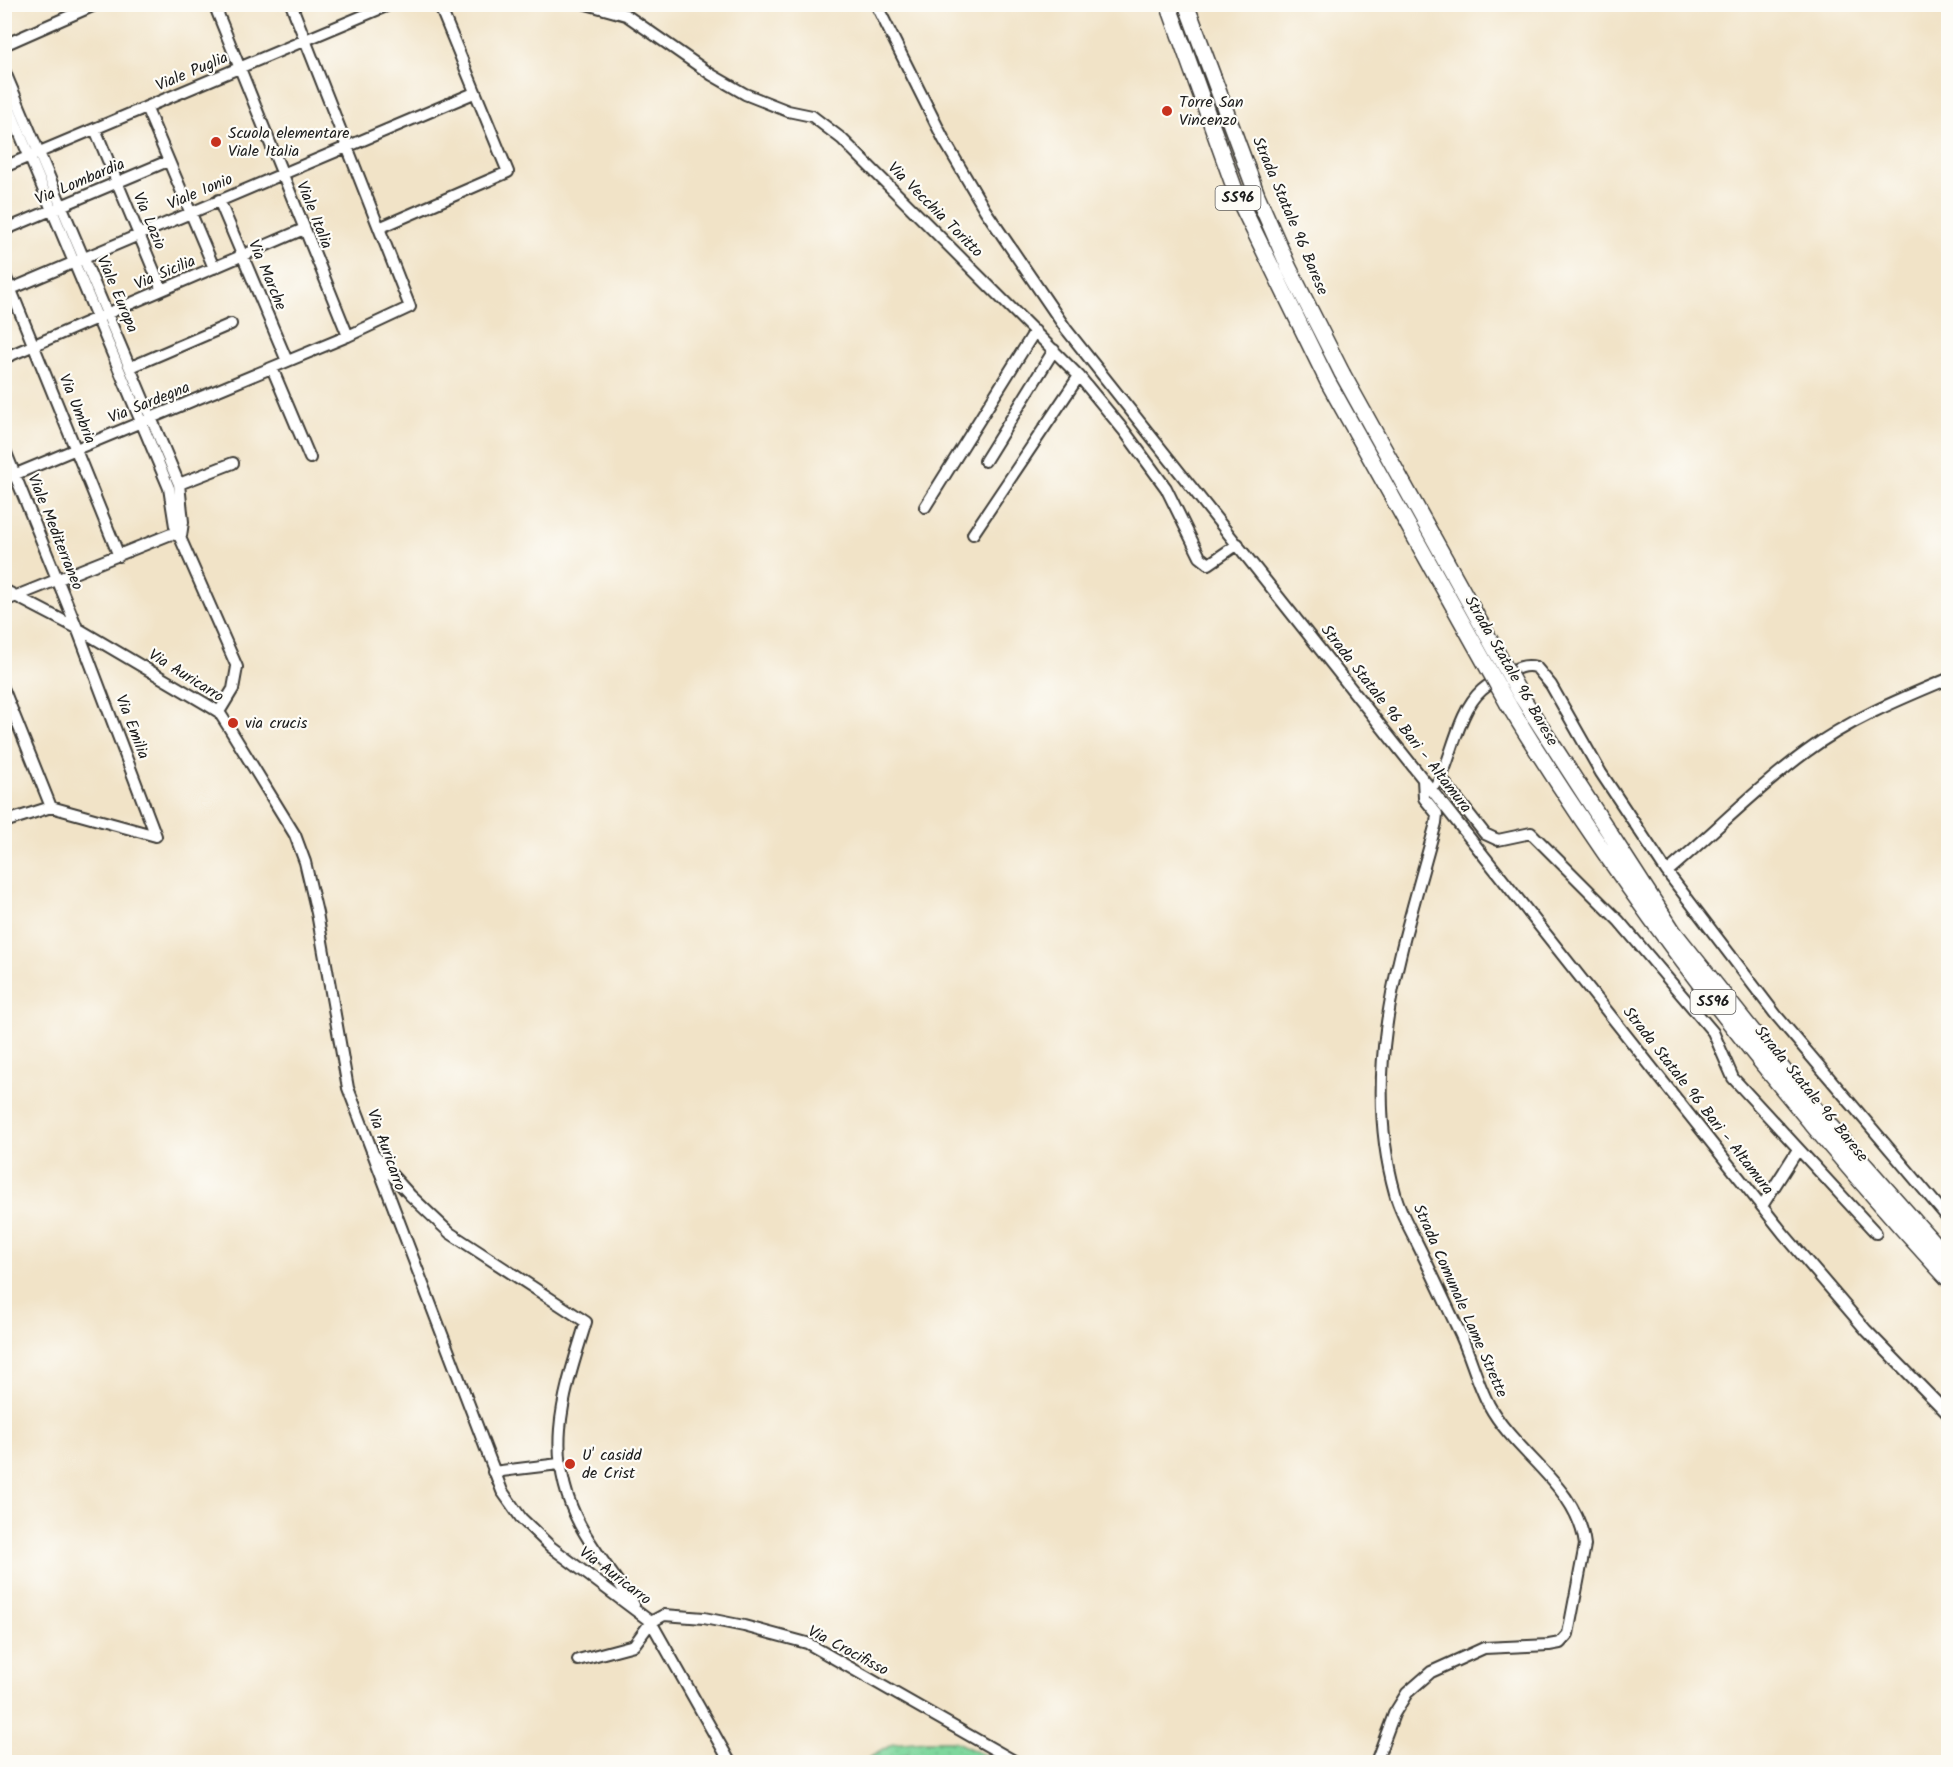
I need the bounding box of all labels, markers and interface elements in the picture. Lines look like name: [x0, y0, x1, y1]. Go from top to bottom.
street label: Viale Puglia: [152, 46, 232, 98]
place label: Torre San Vincenzo: [1179, 90, 1244, 133]
marker: Torre San Vincenzo: [1160, 104, 1174, 118]
place label: Scuola elementare Viale Italia: [228, 121, 349, 164]
street label: Strada Statale 96 Barese: [1245, 133, 1335, 299]
marker: Scuola elementare Viale Italia: [209, 135, 223, 149]
street label: Via Lombardia: [31, 152, 129, 212]
street label: Via Vecchia Toritto: [881, 156, 989, 264]
street label: Viale Ionio: [163, 167, 237, 217]
street label: Viale Italia: [289, 177, 339, 253]
road number: SS96: [1216, 186, 1260, 210]
street label: Via Lazio: [126, 188, 172, 254]
street label: Via Marche: [241, 236, 293, 314]
street label: Via Sicilia: [130, 249, 200, 297]
street label: Viale Europa: [89, 251, 145, 337]
street label: Via Umbria: [52, 370, 102, 448]
street label: Via Sardegna: [104, 375, 194, 431]
street label: Viale Mediterraneo: [20, 470, 90, 594]
street label: Strada Statale 96 Barese: [1458, 591, 1564, 751]
street label: Strada Statale 96 Bari - Altamura: [1314, 619, 1478, 819]
street label: Via Auricarro: [143, 643, 229, 709]
street label: Via Emilia: [108, 691, 156, 763]
place label: via crucis: [245, 711, 308, 736]
marker: via crucis: [226, 716, 240, 730]
road number: SS96: [1690, 990, 1736, 1014]
street label: Strada Statale 96 Bari - Altamura: [1616, 1001, 1780, 1201]
street label: Strada Statale 96 Barese: [1748, 1020, 1874, 1168]
street label: Via Auricarro: [360, 1106, 412, 1194]
street label: Strada Comunale Lame Strette: [1406, 1200, 1514, 1402]
place label: U' casidd de Crist: [582, 1443, 643, 1486]
marker: U' casidd de Crist: [563, 1457, 577, 1471]
street label: Via Auricarro: [573, 1540, 657, 1612]
street label: Via Crocifisso: [803, 1619, 893, 1683]

